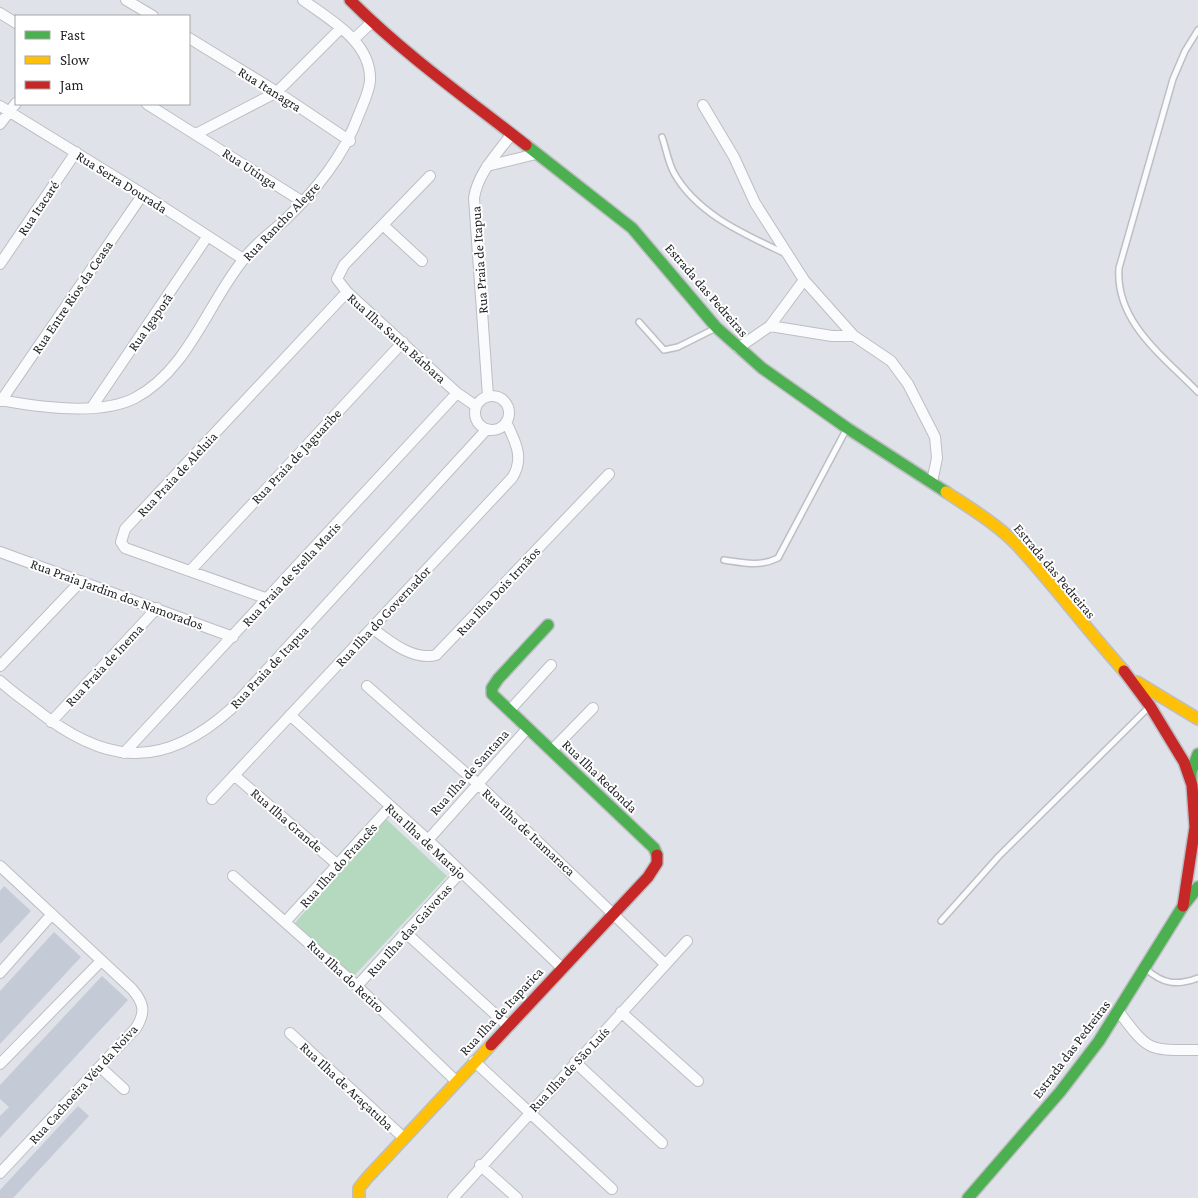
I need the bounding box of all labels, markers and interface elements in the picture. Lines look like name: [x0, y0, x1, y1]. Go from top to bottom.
legend: [15, 15, 190, 105]
text: Fast: [60, 27, 86, 43]
text: Slow: [60, 52, 90, 68]
street label: Rua Itanagra: [236, 63, 305, 115]
text: Jam: [58, 77, 83, 94]
street label: Rua Utinga: [220, 144, 281, 192]
street label: Rua Serra Dourada: [74, 148, 171, 217]
street label: Rua Itacaré: [14, 178, 62, 238]
street label: Rua Rancho Alegre: [239, 178, 323, 264]
street label: Rua Praia de Itapua: [467, 205, 491, 314]
street label: Rua Entre Rios da Ceasa: [28, 237, 116, 357]
street label: Estrada das Pedreiras: [662, 240, 752, 340]
street label: Rua Igaporã: [124, 290, 176, 354]
street label: Rua Ilha Santa Bárbara: [345, 290, 450, 387]
street label: Rua Praia de Jaguaribe: [248, 405, 344, 507]
street label: Rua Praia de Aleluia: [134, 428, 221, 520]
street label: Rua Praia de Stella Maris: [238, 518, 344, 630]
street label: Estrada das Pedreiras: [1011, 520, 1099, 622]
street label: Rua Ilha Dois Irmãos: [453, 543, 543, 639]
street label: Rua Praia Jardim dos Namorados: [28, 555, 206, 633]
street label: Rua Ilha do Governador: [332, 562, 434, 670]
street label: Rua Praia de Inema: [62, 620, 147, 710]
street label: Rua Praia de Itapua: [226, 622, 312, 712]
street label: Rua Ilha de Santana: [426, 725, 512, 818]
street label: Rua Ilha Redonda: [559, 736, 641, 816]
street label: Rua Ilha Grande: [248, 785, 326, 855]
street label: Rua Ilha de Itamaraca: [479, 785, 579, 880]
street label: Rua Ilha de Marajo: [382, 800, 470, 883]
street label: Rua Ilha do Francês: [296, 819, 380, 911]
street label: Rua Ilha das Gaivotas: [363, 880, 455, 980]
street label: Rua Ilha do Retiro: [304, 936, 388, 1016]
street label: Rua Ilha de Itaparica: [456, 963, 546, 1058]
street label: Estrada das Pedreiras: [1029, 997, 1113, 1101]
street label: Rua Cachoeira Véu da Noiva: [25, 1021, 141, 1147]
street label: Rua Ilha de São Luís: [525, 1023, 613, 1115]
street label: Rua Ilha de Araçatuba: [297, 1039, 397, 1134]

